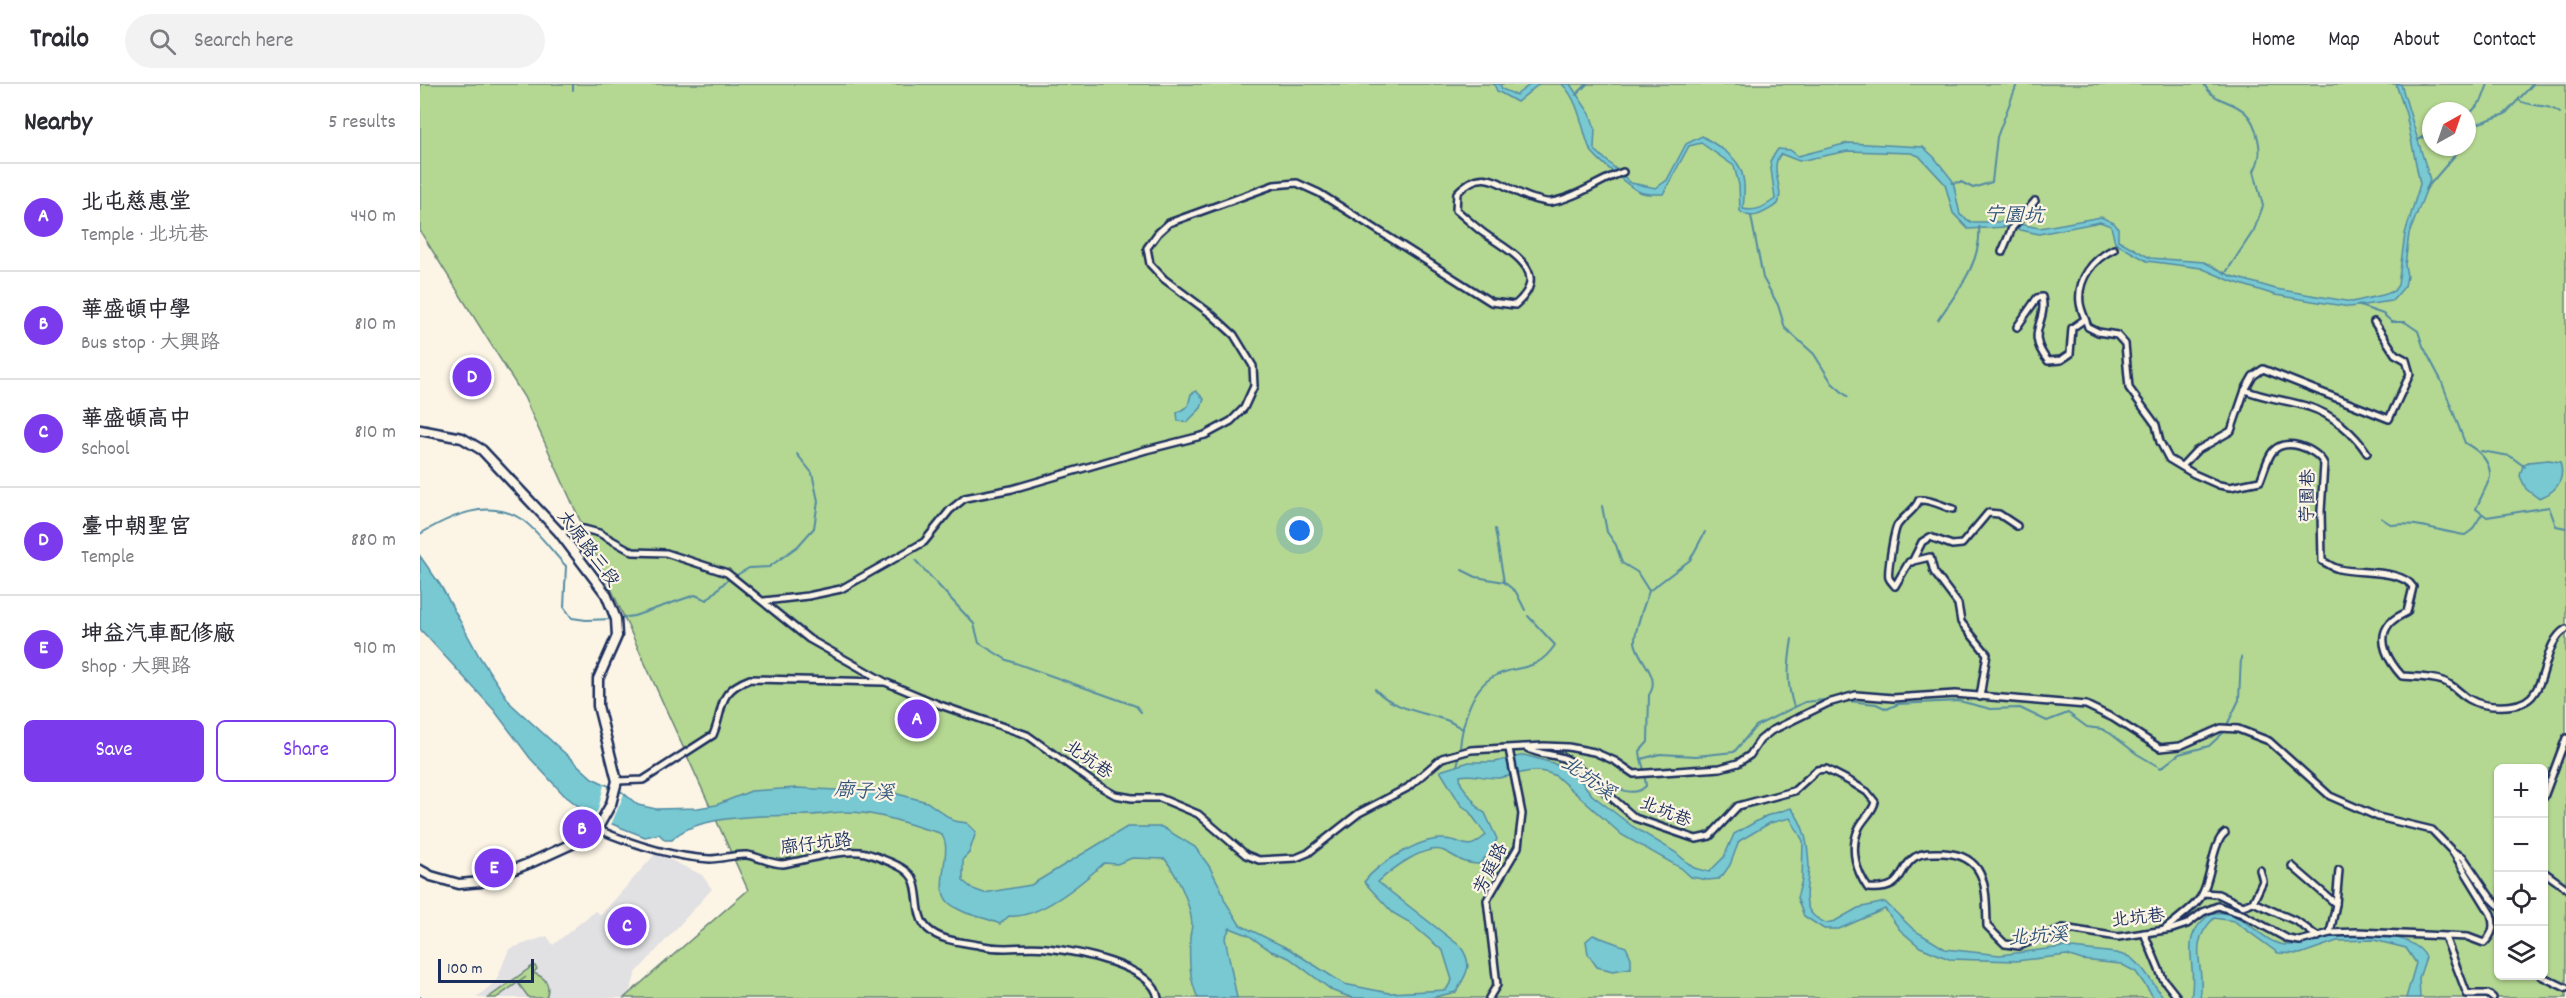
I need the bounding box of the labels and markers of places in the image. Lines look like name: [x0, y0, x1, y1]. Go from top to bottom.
pin: D: [452, 354, 492, 400]
pin: A: [898, 696, 936, 742]
pin: B: [562, 806, 602, 852]
pin: E: [474, 846, 514, 890]
pin: C: [608, 904, 646, 948]

